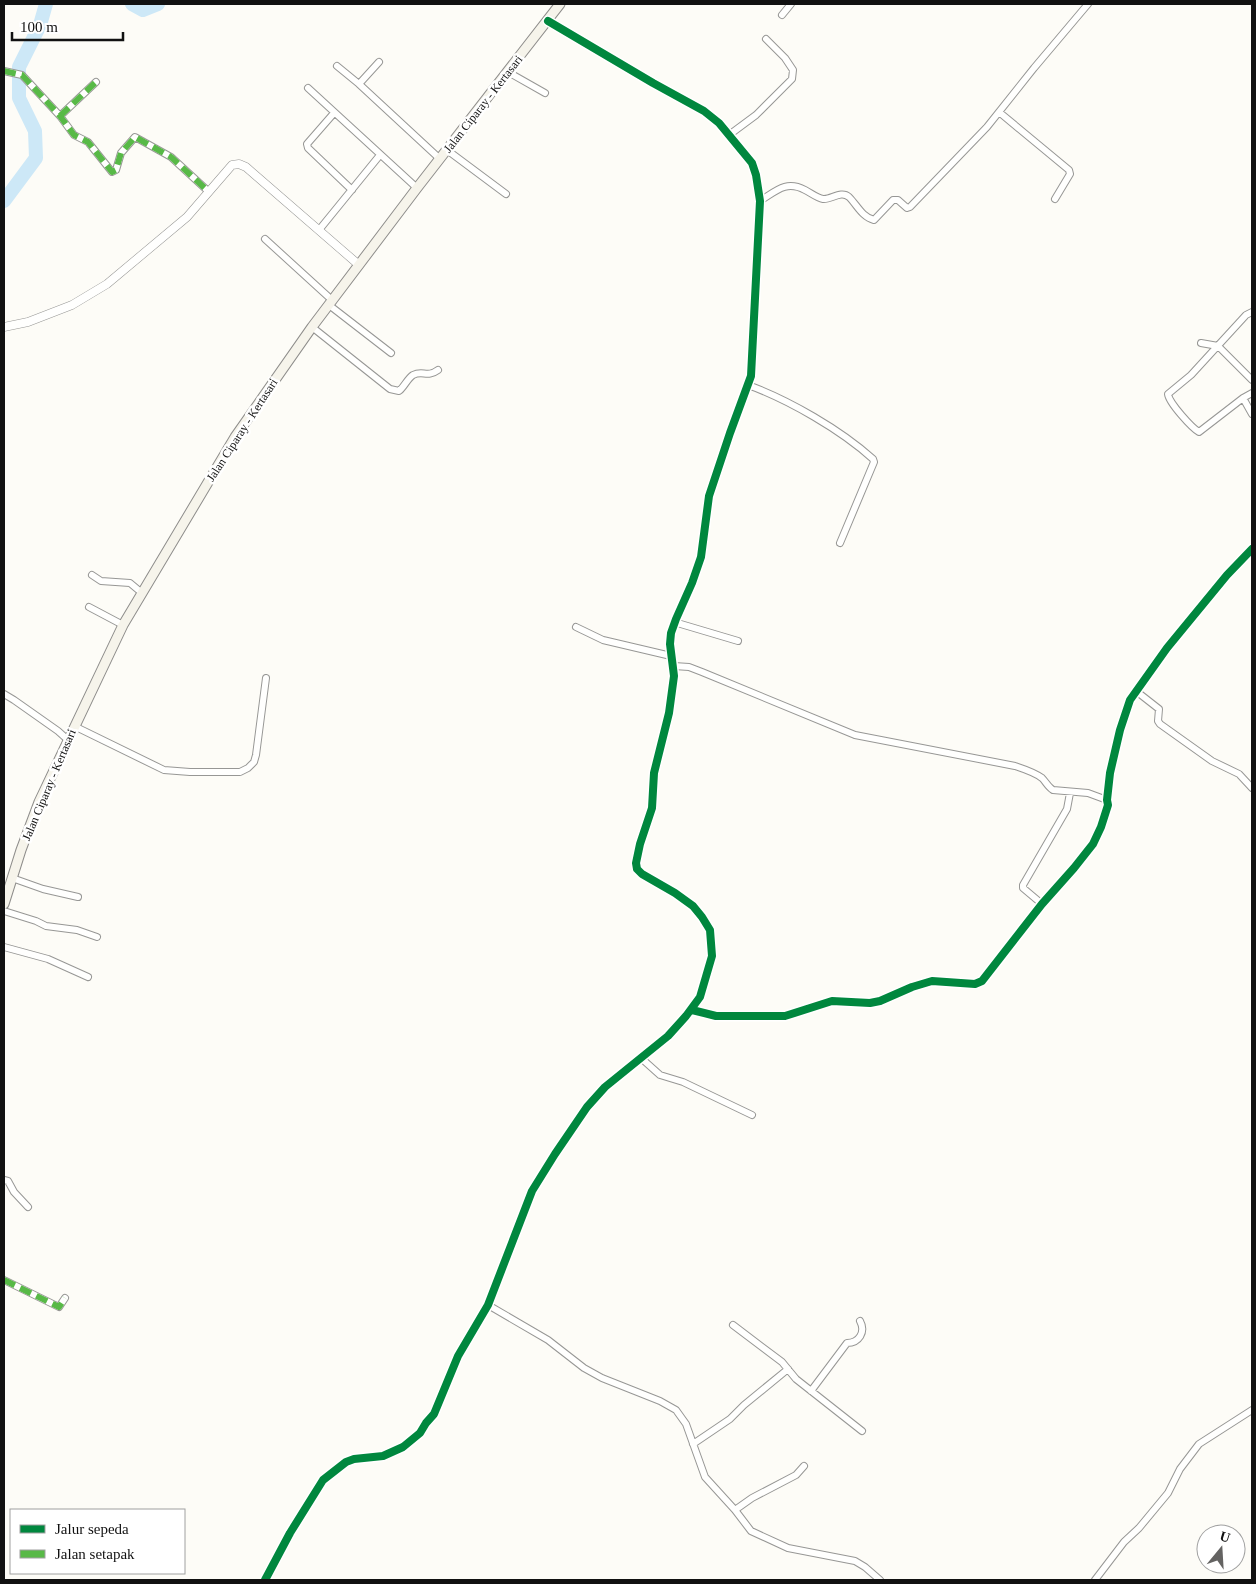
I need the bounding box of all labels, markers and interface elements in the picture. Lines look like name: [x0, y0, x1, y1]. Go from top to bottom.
scale bar: [12, 10, 124, 42]
text: 100 m: [20, 19, 58, 35]
street label: Jalan Ciparay - Kertasari: [441, 52, 526, 155]
street label: Jalan Ciparay - Kertasari: [204, 375, 281, 484]
street label: Jalan Ciparay - Kertasari: [19, 727, 79, 843]
legend: [10, 1509, 185, 1574]
text: Jalur sepeda: [55, 1521, 129, 1537]
north arrow: [1196, 1524, 1246, 1574]
text: U: [1218, 1528, 1232, 1546]
text: Jalan setapak: [55, 1546, 135, 1562]

